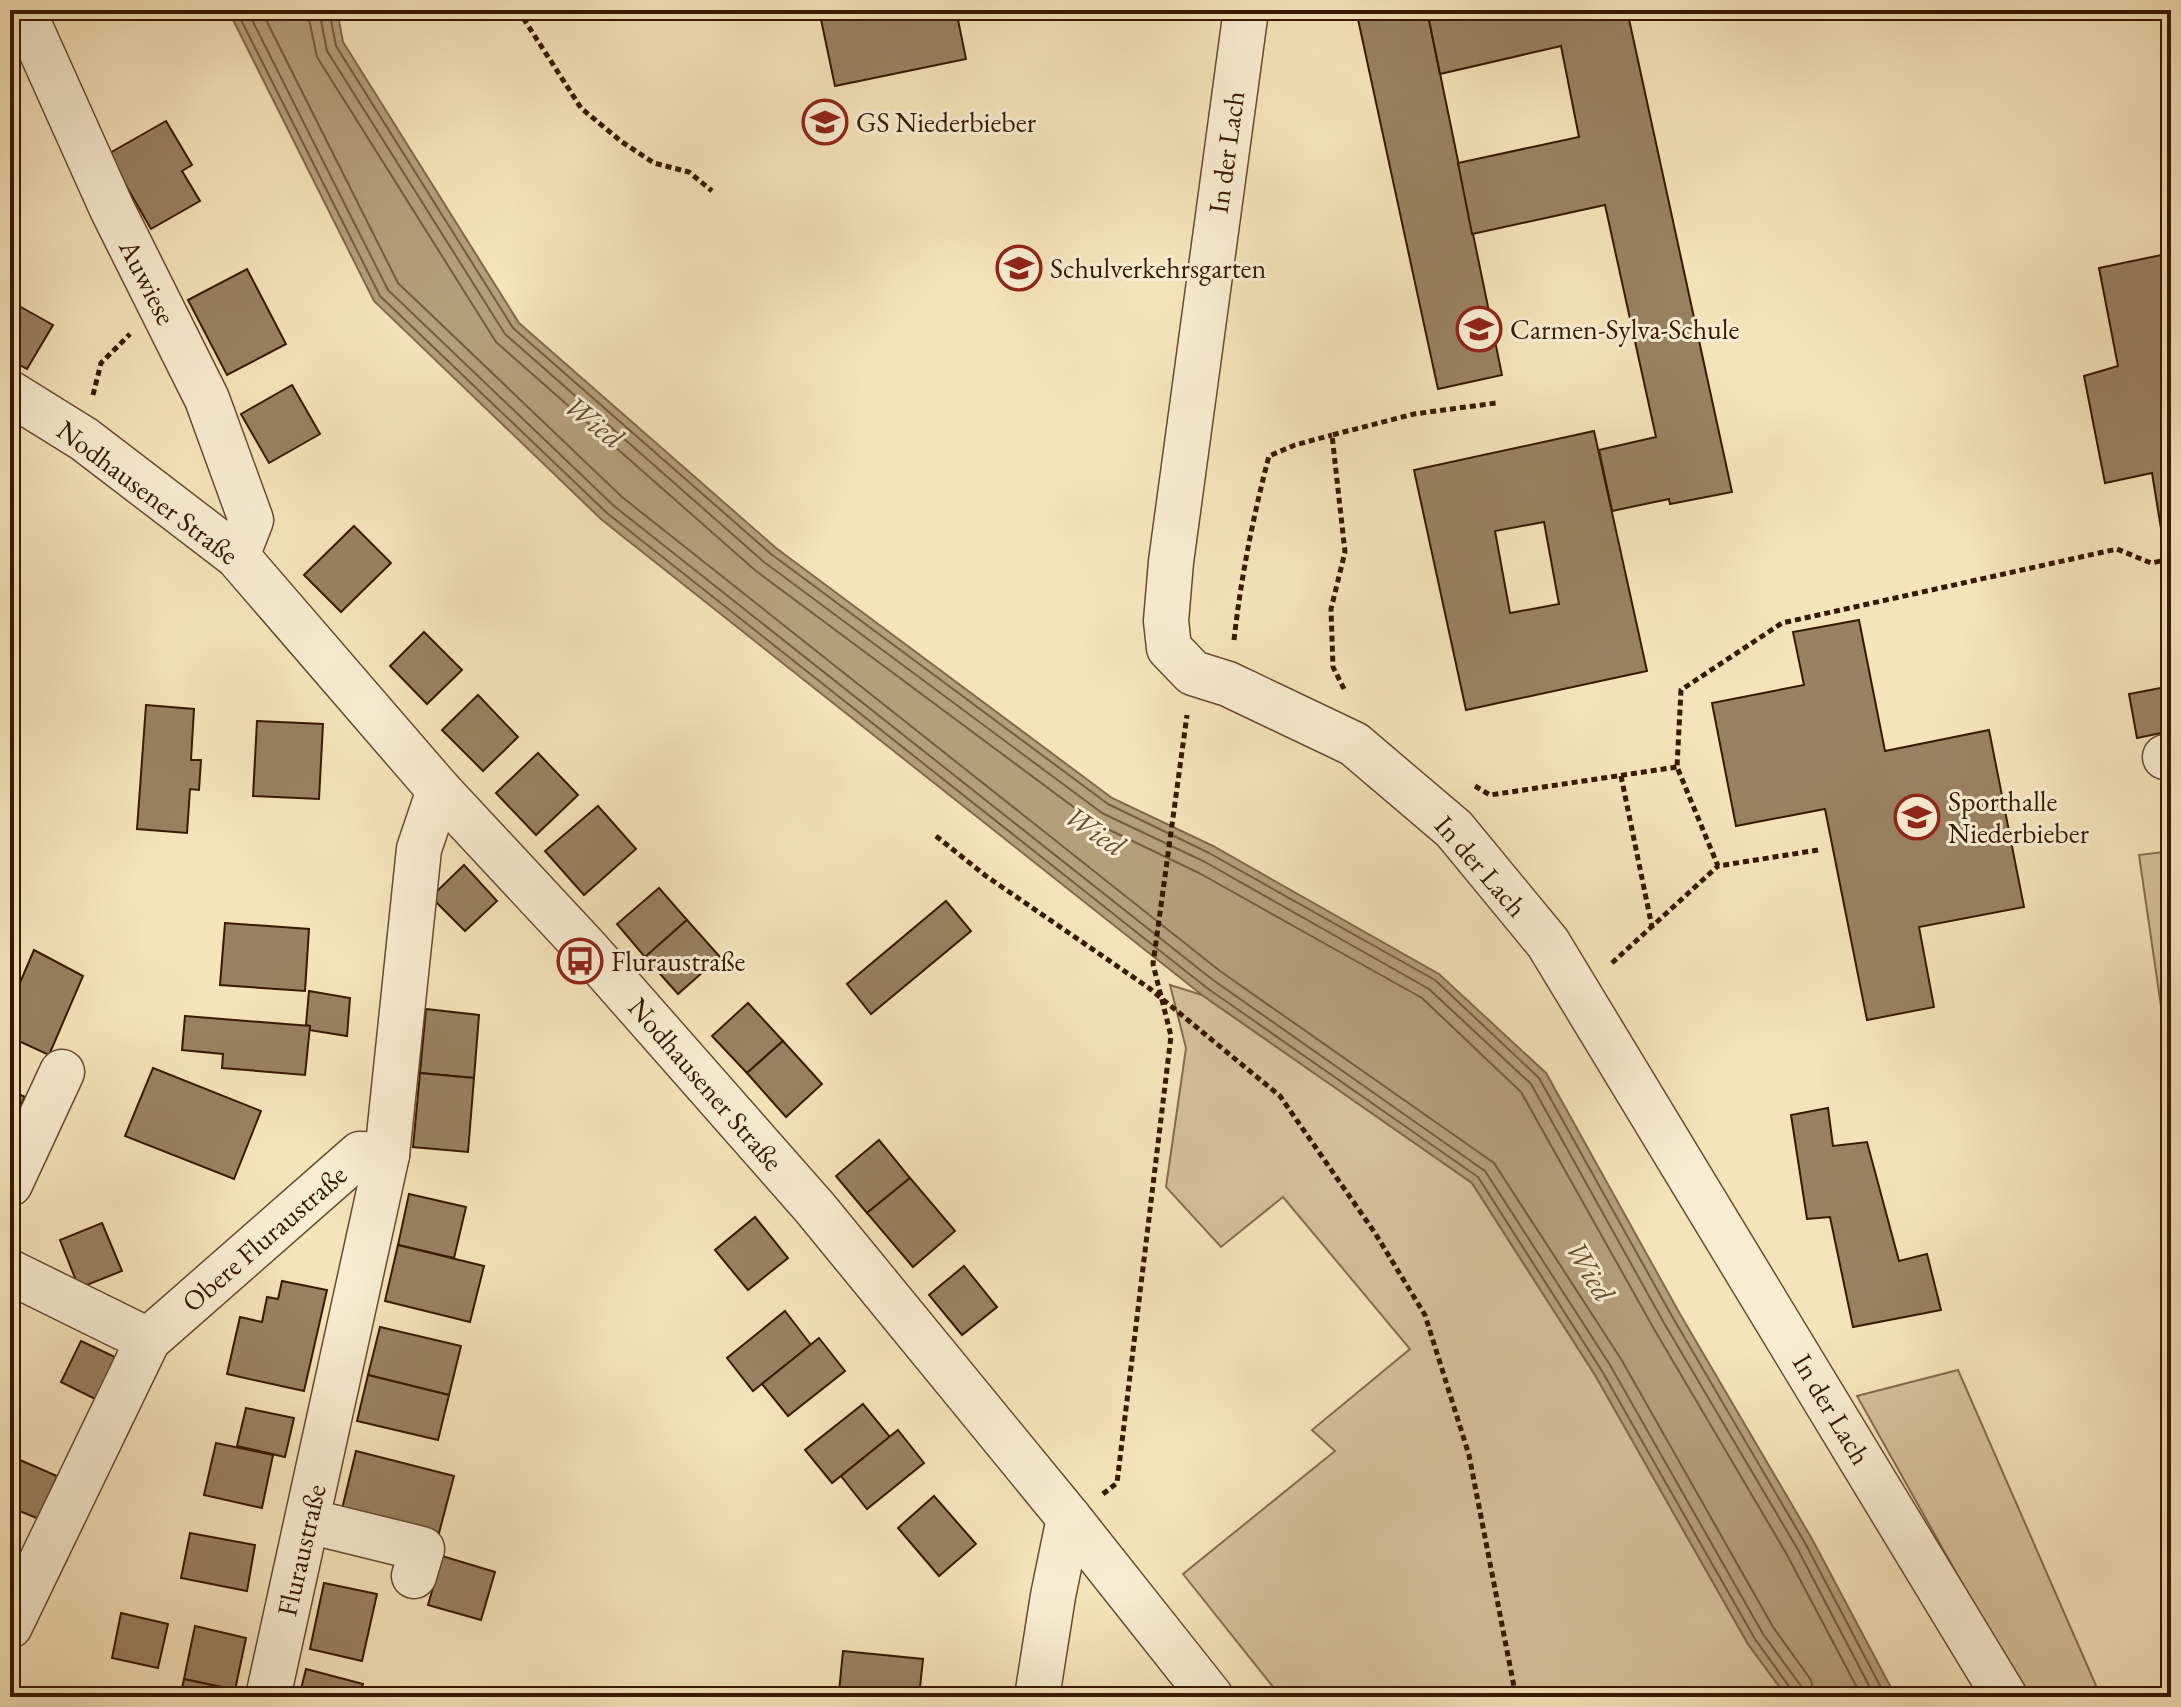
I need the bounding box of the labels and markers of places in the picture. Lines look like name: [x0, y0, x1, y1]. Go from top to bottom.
school or university icon: GS Niederbieber: [801, 98, 849, 146]
place label: GS Niederbieber: [856, 104, 1037, 140]
school or university icon: Schulverkehrsgarten: [995, 244, 1043, 292]
place label: Schulverkehrsgarten: [1050, 250, 1266, 286]
school or university icon: Carmen-Sylva-Schule: [1455, 305, 1503, 353]
place label: Carmen-Sylva-Schule: [1510, 311, 1740, 347]
place label: Sporthalle Niederbieber: [1948, 783, 2090, 851]
school or university icon: Sporthalle Niederbieber: [1893, 793, 1941, 841]
bus stop icon: Fluraustraße: [556, 937, 604, 985]
place label: Fluraustraße: [611, 943, 746, 979]

